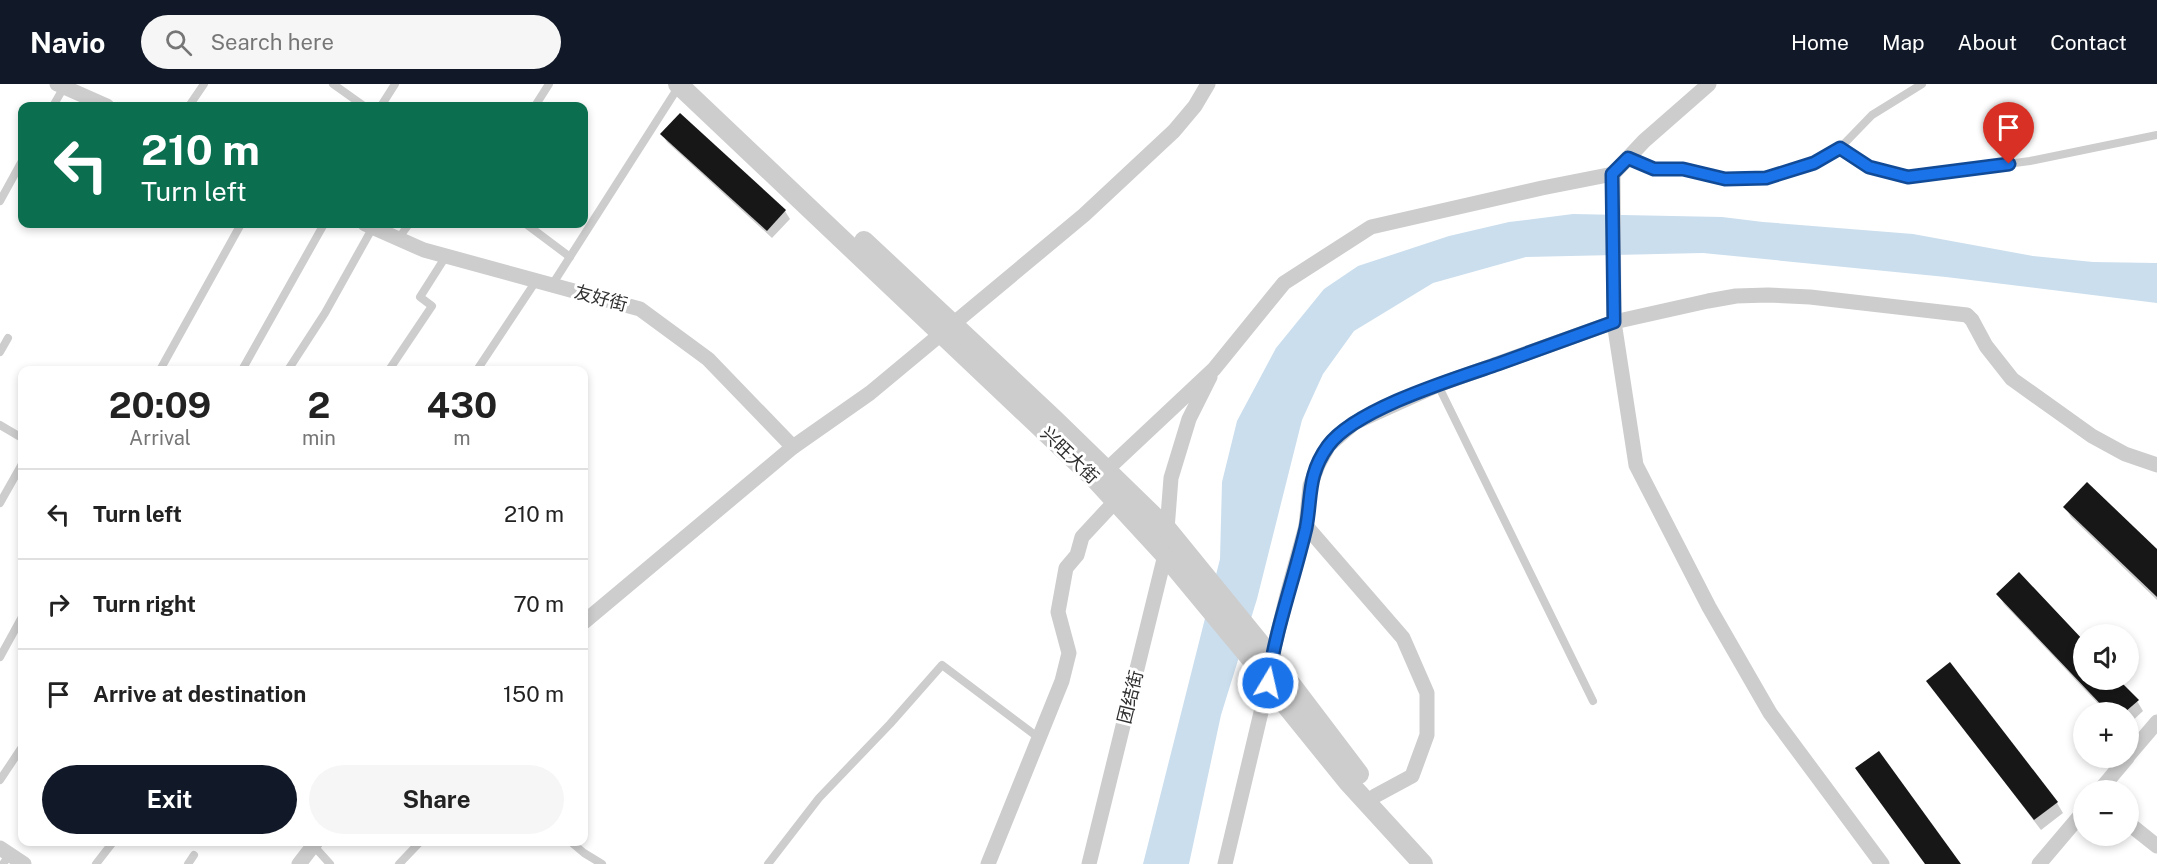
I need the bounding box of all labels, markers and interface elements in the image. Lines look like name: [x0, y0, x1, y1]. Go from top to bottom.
search box: [141, 15, 561, 69]
text: Navio: [30, 26, 105, 59]
icon: search: [162, 26, 195, 59]
text: Search here: [210, 29, 334, 55]
text: Home: [1791, 30, 1849, 55]
text: Map: [1882, 30, 1925, 55]
text: About: [1958, 30, 2017, 55]
text: Contact: [2050, 30, 2127, 55]
pin: [1983, 102, 2034, 164]
icon: arrive: [1992, 111, 2025, 144]
text: 210 m: [141, 125, 260, 174]
icon: left: [42, 126, 120, 204]
text: Turn left: [141, 175, 247, 207]
street label: 友好街: [572, 281, 630, 315]
text: 20:09: [109, 384, 211, 426]
text: 2: [308, 384, 330, 426]
text: 430: [427, 384, 497, 426]
street label: 兴旺大街: [1037, 422, 1103, 488]
text: Arrival: [129, 426, 191, 450]
text: min: [302, 426, 336, 450]
text: m: [453, 426, 471, 450]
icon: left: [42, 498, 75, 531]
text: Turn left: [93, 501, 182, 527]
text: 210 m: [504, 501, 564, 527]
icon: right: [42, 588, 75, 621]
text: Turn right: [93, 591, 196, 617]
text: 70 m: [513, 591, 564, 617]
map controls: [2073, 624, 2139, 846]
button: sound: [2073, 624, 2139, 690]
position arrow: [1236, 651, 1300, 715]
street label: 团结街: [1113, 668, 1147, 726]
icon: arrive: [42, 678, 75, 711]
text: Arrive at destination: [93, 681, 306, 707]
text: 150 m: [503, 681, 564, 707]
button: +: [2073, 702, 2139, 768]
button: Exit: [42, 765, 297, 834]
button: Share: [309, 765, 564, 834]
button: −: [2073, 780, 2139, 846]

